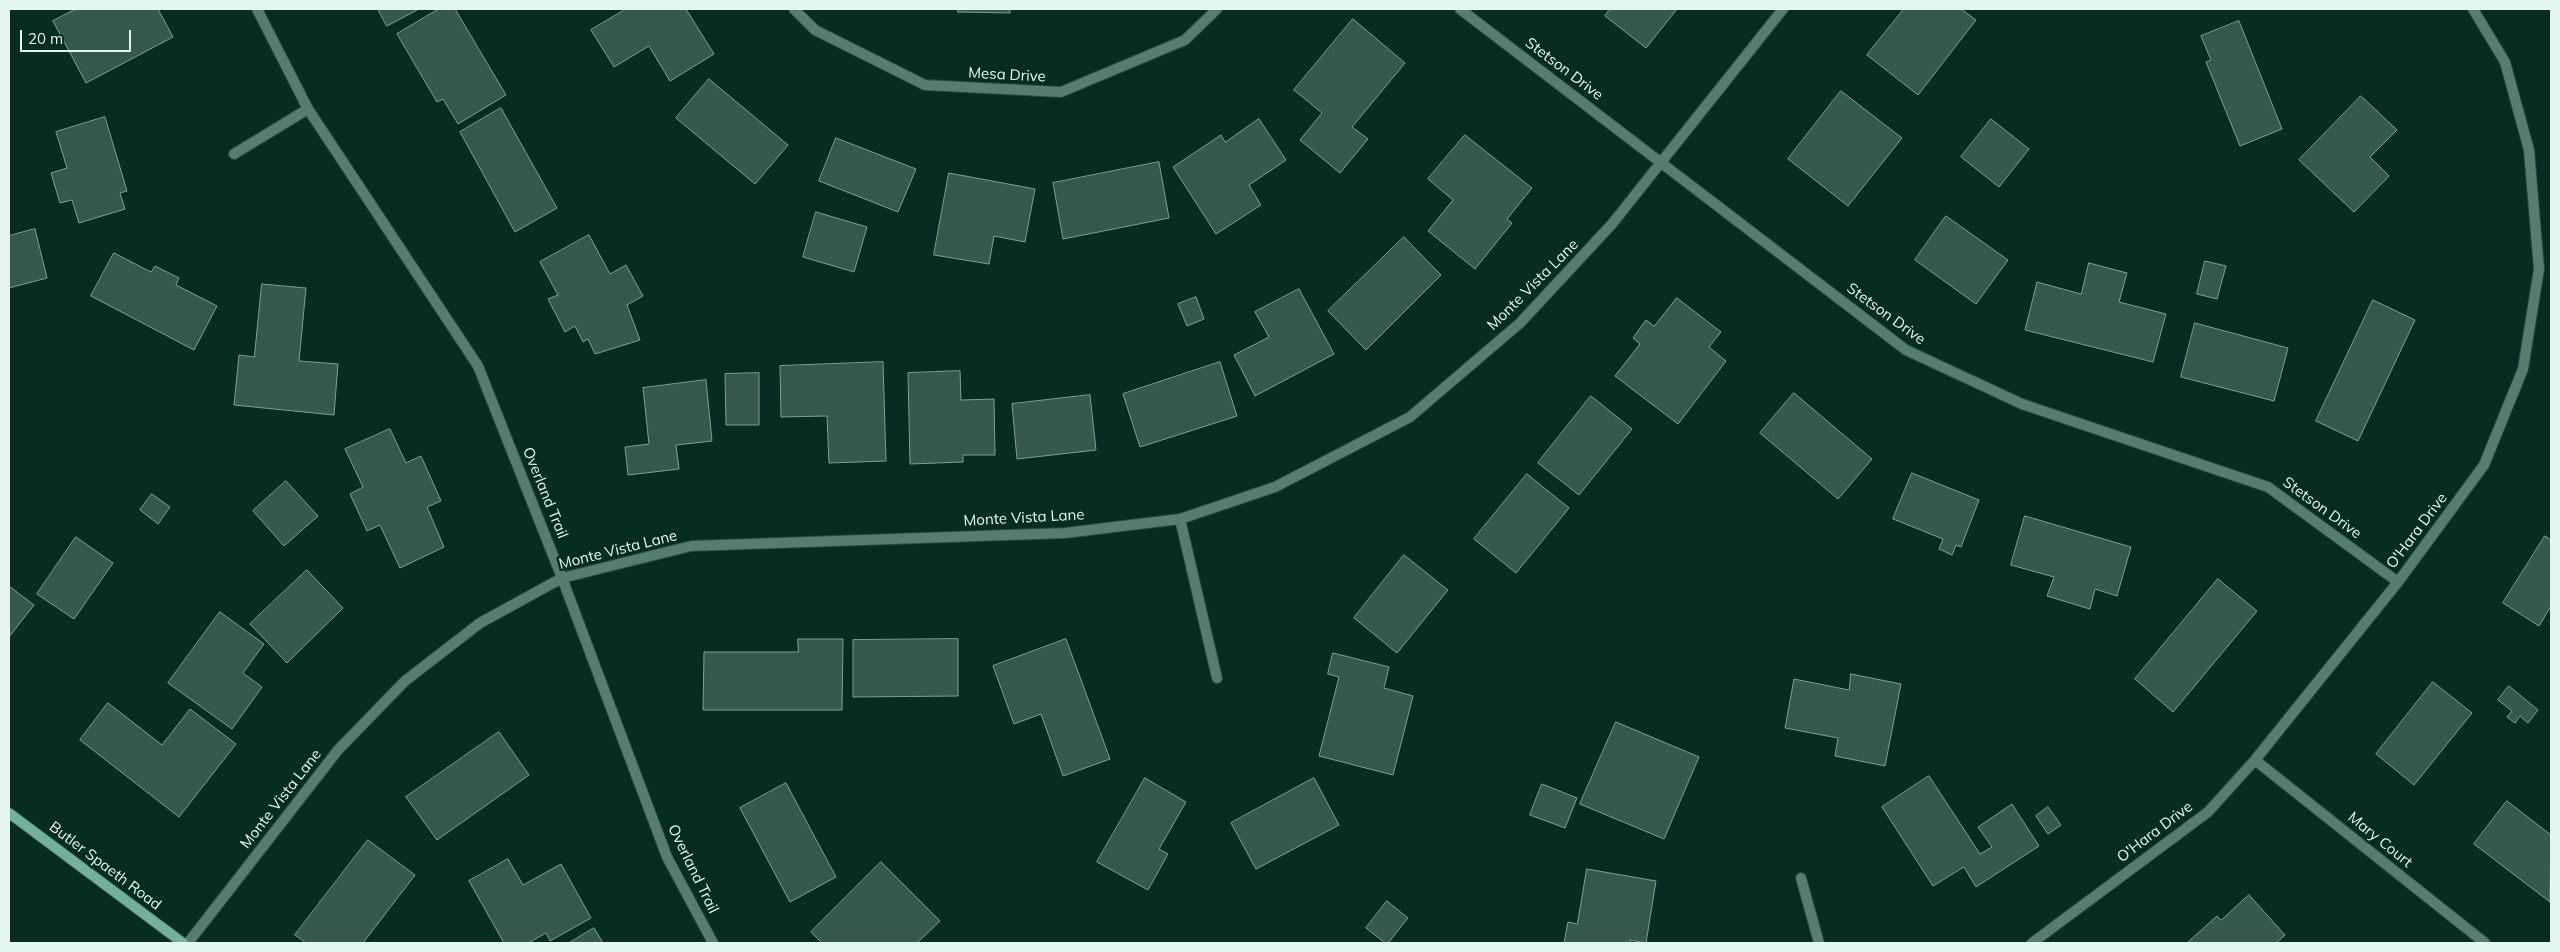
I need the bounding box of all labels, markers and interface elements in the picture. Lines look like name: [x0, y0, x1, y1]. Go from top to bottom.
scale bar: [22, 20, 134, 52]
text: 20 m: [28, 29, 63, 48]
street label: Stetson Drive: [1522, 34, 1606, 104]
street label: Mesa Drive: [968, 64, 1046, 86]
street label: Monte Vista Lane: [1484, 236, 1582, 334]
street label: Stetson Drive: [1843, 279, 1929, 349]
street label: Overland Trail: [519, 445, 571, 541]
street label: Stetson Drive: [2279, 473, 2365, 543]
street label: O'Hara Drive: [2383, 490, 2451, 572]
street label: Monte Vista Lane: [963, 506, 1085, 530]
street label: Monte Vista Lane: [557, 527, 679, 573]
street label: Monte Vista Lane: [237, 746, 325, 852]
street label: O'Hara Drive: [2114, 798, 2196, 866]
street label: Mary Court: [2344, 809, 2416, 871]
street label: Butler Spaeth Road: [46, 818, 164, 914]
street label: Overland Trail: [664, 822, 722, 916]

